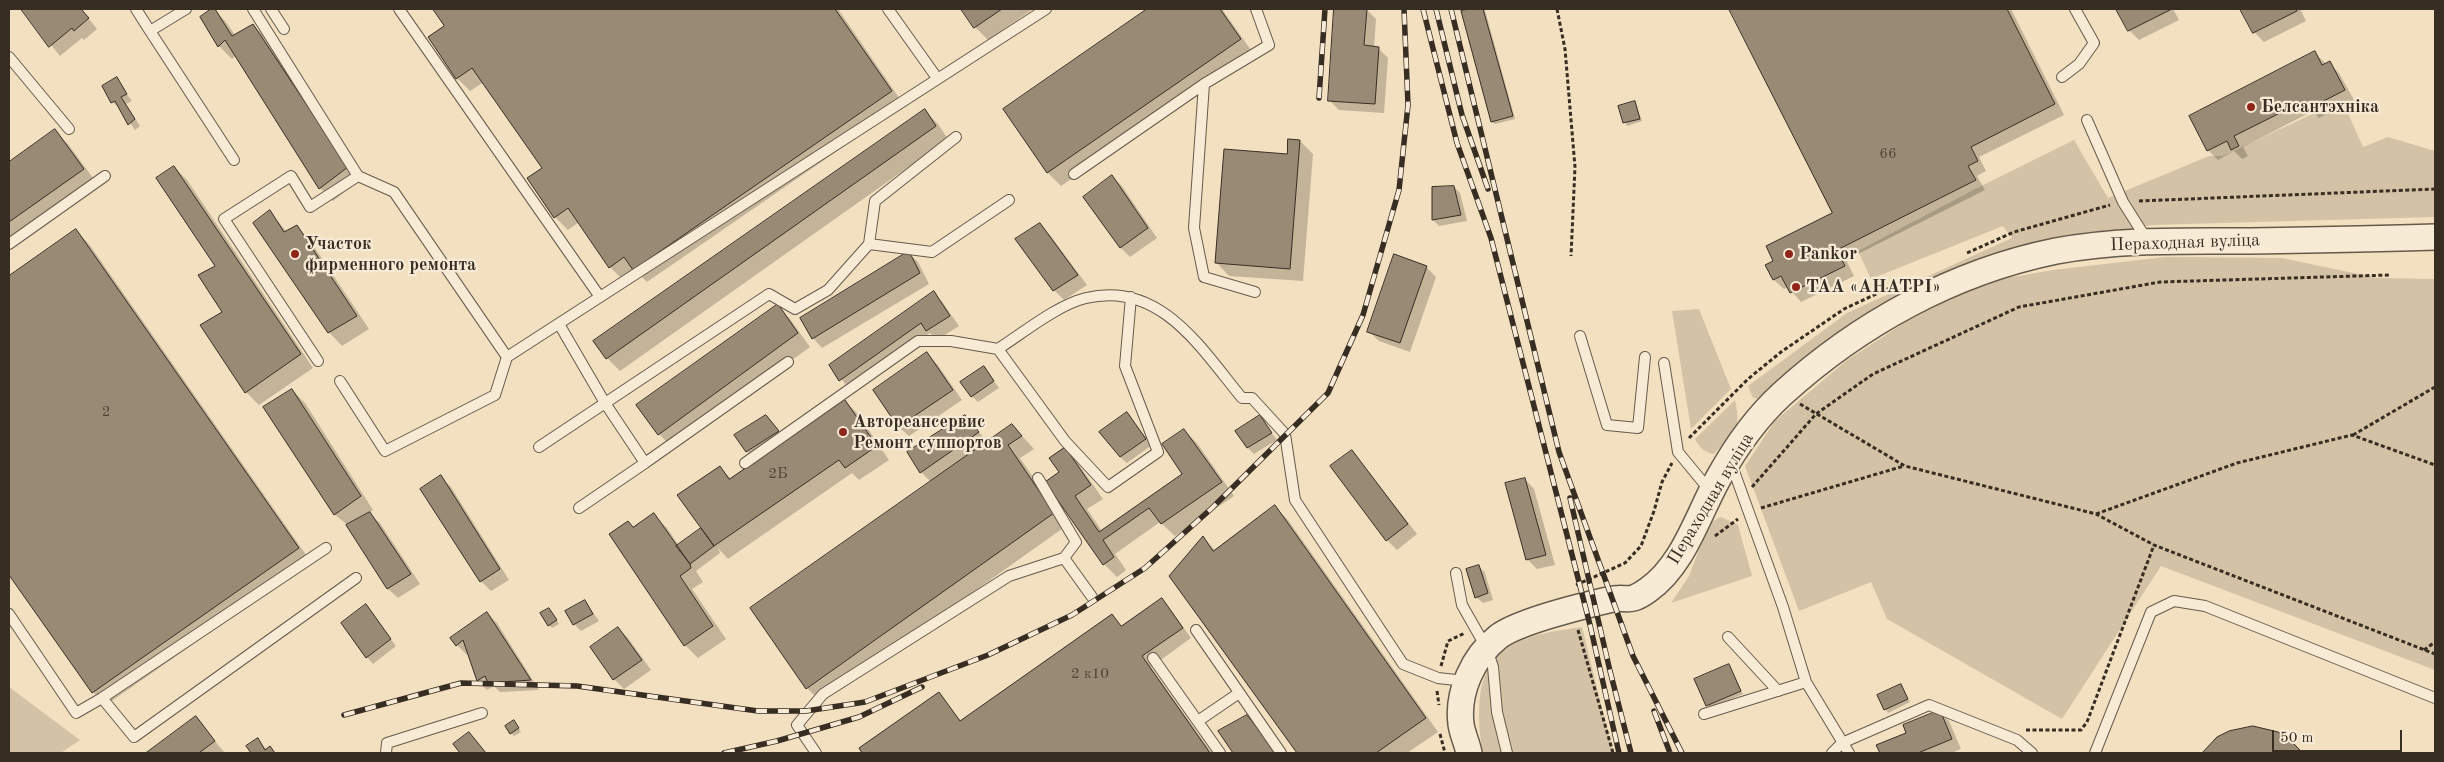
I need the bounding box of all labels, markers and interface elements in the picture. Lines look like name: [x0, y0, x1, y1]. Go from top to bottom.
place label: Белсантэхніка: [2261, 96, 2379, 118]
marker: Белсантэхніка: [2245, 101, 2257, 113]
house number: 66: [1879, 145, 1897, 163]
street label: Пераходная вуліца: [2110, 230, 2260, 256]
place label: Участок фирменного ремонта: [305, 233, 476, 276]
place label: Pankor: [1799, 243, 1857, 265]
marker: Участок фирменного ремонта: [289, 248, 301, 260]
marker: Pankor: [1783, 248, 1795, 260]
place label: ТАА «АНАТРI»: [1806, 276, 1941, 298]
marker: ТАА «АНАТРI»: [1790, 281, 1802, 293]
house number: 2: [102, 403, 110, 421]
place label: Автореансервис Ремонт суппортов: [853, 411, 1002, 454]
marker: Автореансервис Ремонт суппортов: [837, 426, 849, 438]
street label: Пераходная вуліца: [1663, 429, 1759, 569]
house number: 2Б: [768, 465, 788, 483]
house number: 2 к10: [1071, 665, 1109, 683]
scale bar: [2274, 720, 2404, 752]
text: 50 m: [2280, 731, 2314, 746]

